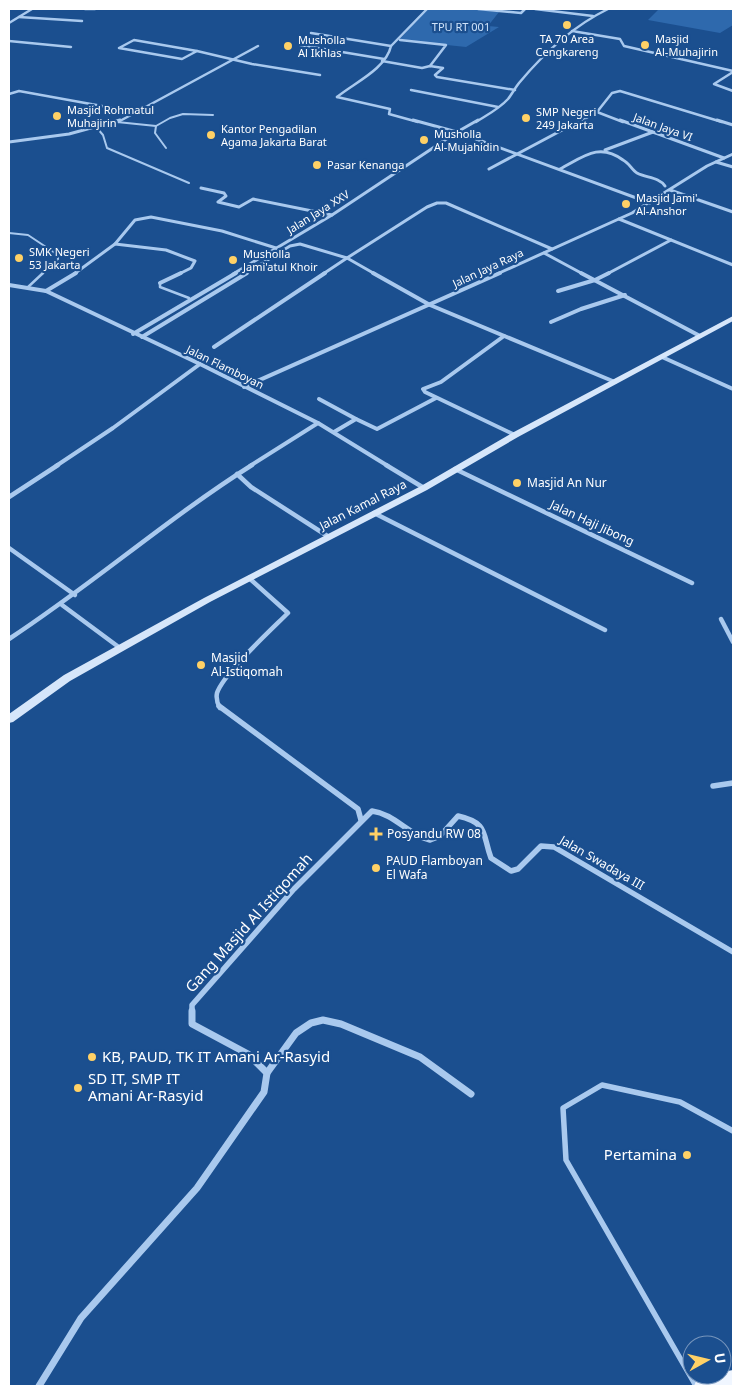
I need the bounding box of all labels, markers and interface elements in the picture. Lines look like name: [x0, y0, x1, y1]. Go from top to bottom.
park label: TPU RT 001: [432, 19, 490, 34]
marker: TA 70 Area Cengkareng: [561, 19, 573, 31]
place label: TA 70 Area Cengkareng: [536, 31, 598, 59]
place label: Masjid Al-Muhajirin: [655, 31, 718, 59]
place label: Musholla Al Ikhlas: [298, 32, 345, 60]
marker: Masjid Al-Muhajirin: [639, 39, 651, 51]
marker: Musholla Al Ikhlas: [282, 40, 294, 52]
place label: Masjid Rohmatul Muhajirin: [67, 102, 154, 130]
place label: SMP Negeri 249 Jakarta: [536, 104, 596, 132]
street label: Jalan Jaya VI: [631, 109, 695, 144]
marker: Masjid Rohmatul Muhajirin: [51, 110, 63, 122]
marker: SMP Negeri 249 Jakarta: [520, 112, 532, 124]
place label: Kantor Pengadilan Agama Jakarta Barat: [221, 121, 327, 149]
place label: Musholla Al-Mujahidin: [434, 126, 499, 154]
marker: Kantor Pengadilan Agama Jakarta Barat: [205, 129, 217, 141]
marker: Musholla Al-Mujahidin: [418, 134, 430, 146]
place label: Pasar Kenanga: [327, 157, 404, 172]
marker: Pasar Kenanga: [311, 159, 323, 171]
street label: Jalan Jaya XXV: [283, 186, 352, 237]
place label: Masjid Jami' Al-Anshor: [636, 190, 698, 218]
marker: Masjid Jami' Al-Anshor: [620, 198, 632, 210]
place label: SMK Negeri 53 Jakarta: [29, 244, 90, 272]
street label: Jalan Jaya Raya: [449, 245, 526, 291]
place label: Musholla Jami'atul Khoir: [242, 246, 318, 274]
marker: SMK Negeri 53 Jakarta: [13, 252, 25, 264]
marker: Musholla Jami'atul Khoir: [227, 254, 239, 266]
street label: Jalan Flamboyan: [183, 341, 267, 392]
place label: Masjid An Nur: [527, 474, 607, 491]
street label: Jalan Kamal Raya: [315, 475, 409, 534]
marker: Masjid An Nur: [511, 477, 523, 489]
street label: Jalan Haji Jibong: [546, 495, 637, 550]
place label: Masjid Al-Istiqomah: [211, 649, 283, 680]
marker: Masjid Al-Istiqomah: [195, 659, 207, 671]
place label: Posyandu RW 08: [387, 825, 481, 842]
marker: Posyandu RW 08: [369, 827, 383, 841]
street label: Jalan Swadaya III: [556, 831, 648, 894]
street label: Gang Masjid Al Istiqomah: [180, 848, 316, 996]
place label: PAUD Flamboyan El Wafa: [386, 852, 483, 883]
marker: PAUD Flamboyan El Wafa: [370, 862, 382, 874]
place label: KB, PAUD, TK IT Amani Ar-Rasyid: [102, 1046, 330, 1066]
marker: KB, PAUD, TK IT Amani Ar-Rasyid: [86, 1051, 98, 1063]
place label: SD IT, SMP IT Amani Ar-Rasyid: [88, 1068, 203, 1105]
marker: SD IT, SMP IT Amani Ar-Rasyid: [72, 1082, 84, 1094]
place label: Pertamina: [604, 1144, 677, 1164]
marker: Pertamina: [681, 1149, 693, 1161]
north arrow: [682, 1335, 732, 1385]
text: U: [710, 1352, 731, 1365]

